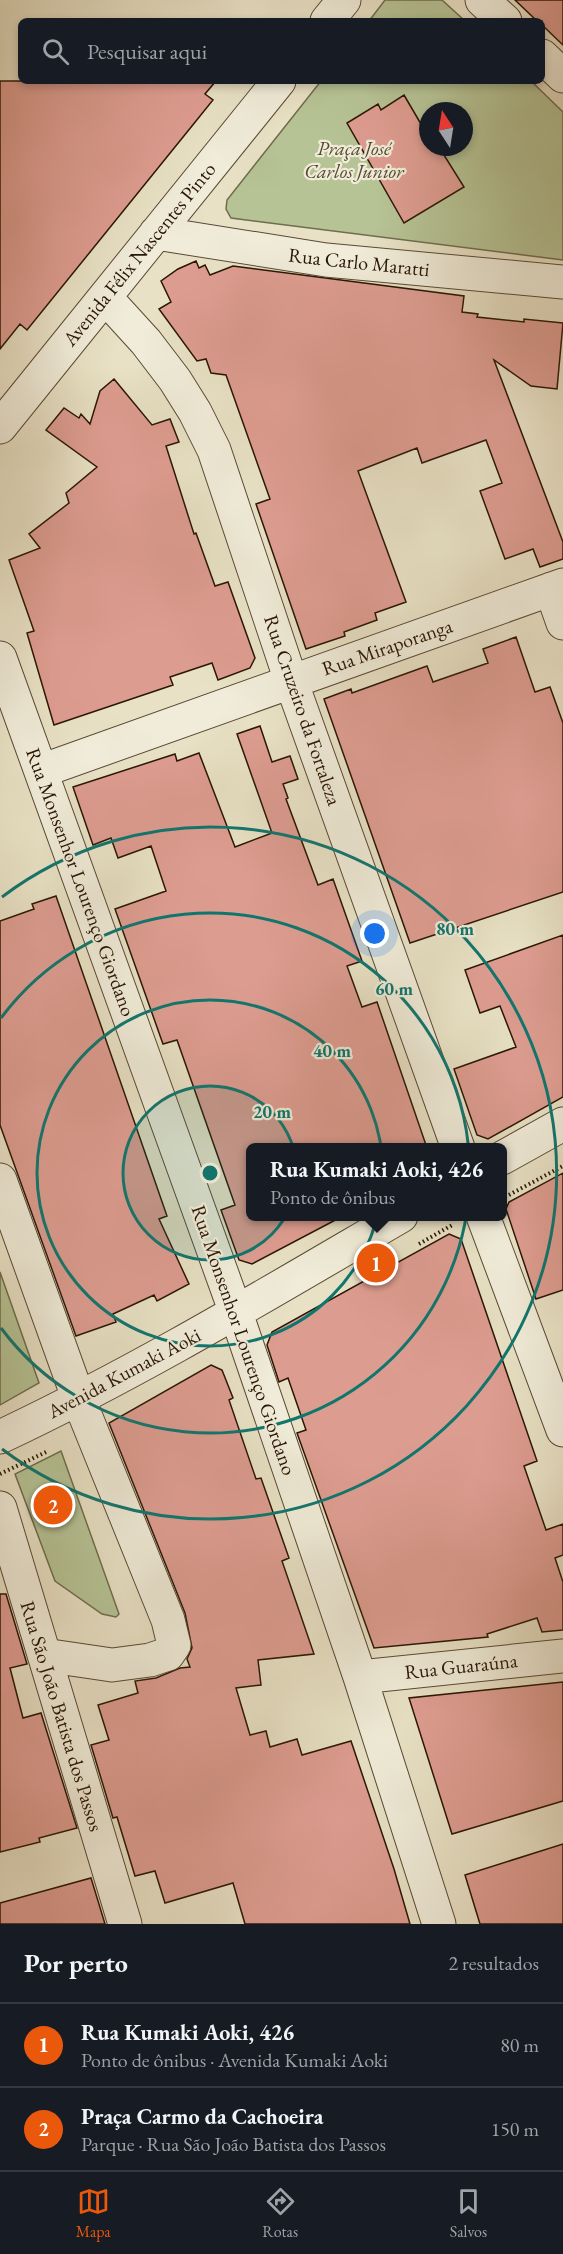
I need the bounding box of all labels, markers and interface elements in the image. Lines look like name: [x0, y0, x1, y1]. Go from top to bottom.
search box: [18, 18, 545, 84]
icon: search: [39, 35, 72, 68]
text: Pesquisar aqui: [87, 37, 207, 66]
north arrow: [419, 102, 473, 156]
park label: Praça José Carlos Junior: [304, 135, 405, 184]
street label: Avenida Félix Nascentes Pinto: [56, 157, 221, 352]
street label: Rua Carlo Maratti: [287, 242, 431, 282]
street label: Rua Cruzeiro da Fortaleza: [258, 611, 348, 809]
street label: Rua Miraporanga: [318, 612, 456, 682]
street label: Rua Monsenhor Lourenço Giordano: [20, 744, 142, 1020]
text: 80 m: [436, 917, 474, 940]
your location: [360, 919, 389, 948]
text: 60 m: [375, 977, 413, 1000]
text: 40 m: [313, 1039, 351, 1062]
text: 20 m: [253, 1100, 291, 1123]
popup: [246, 1143, 507, 1221]
text: Rua Kumaki Aoki, 426: [270, 1155, 483, 1184]
centre of rings: [200, 1163, 220, 1183]
text: Ponto de ônibus: [270, 1184, 395, 1210]
street label: Rua Monsenhor Lourenço Giordano: [185, 1202, 303, 1479]
pin: 1: [356, 1240, 395, 1286]
street label: Avenida Kumaki Aoki: [42, 1322, 205, 1425]
pin: 2: [34, 1482, 72, 1528]
street label: Rua São João Batista dos Passos: [15, 1598, 109, 1834]
street label: Rua Guaraúna: [403, 1647, 519, 1685]
text: Por perto: [24, 1946, 128, 1980]
text: 2 resultados: [448, 1950, 539, 1976]
text: Rua Kumaki Aoki, 426: [81, 2018, 294, 2047]
text: 1: [38, 2032, 49, 2058]
text: 80 m: [500, 2032, 539, 2058]
text: Ponto de ônibus · Avenida Kumaki Aoki: [81, 2047, 388, 2073]
text: Praça Carmo da Cachoeira: [81, 2102, 323, 2131]
text: 2: [38, 2116, 49, 2142]
text: 150 m: [491, 2116, 539, 2142]
text: Parque · Rua São João Batista dos Passos: [81, 2131, 386, 2157]
tab: Mapa: [76, 2185, 111, 2242]
tab: Rotas: [262, 2185, 298, 2242]
tab: Salvos: [450, 2185, 487, 2242]

